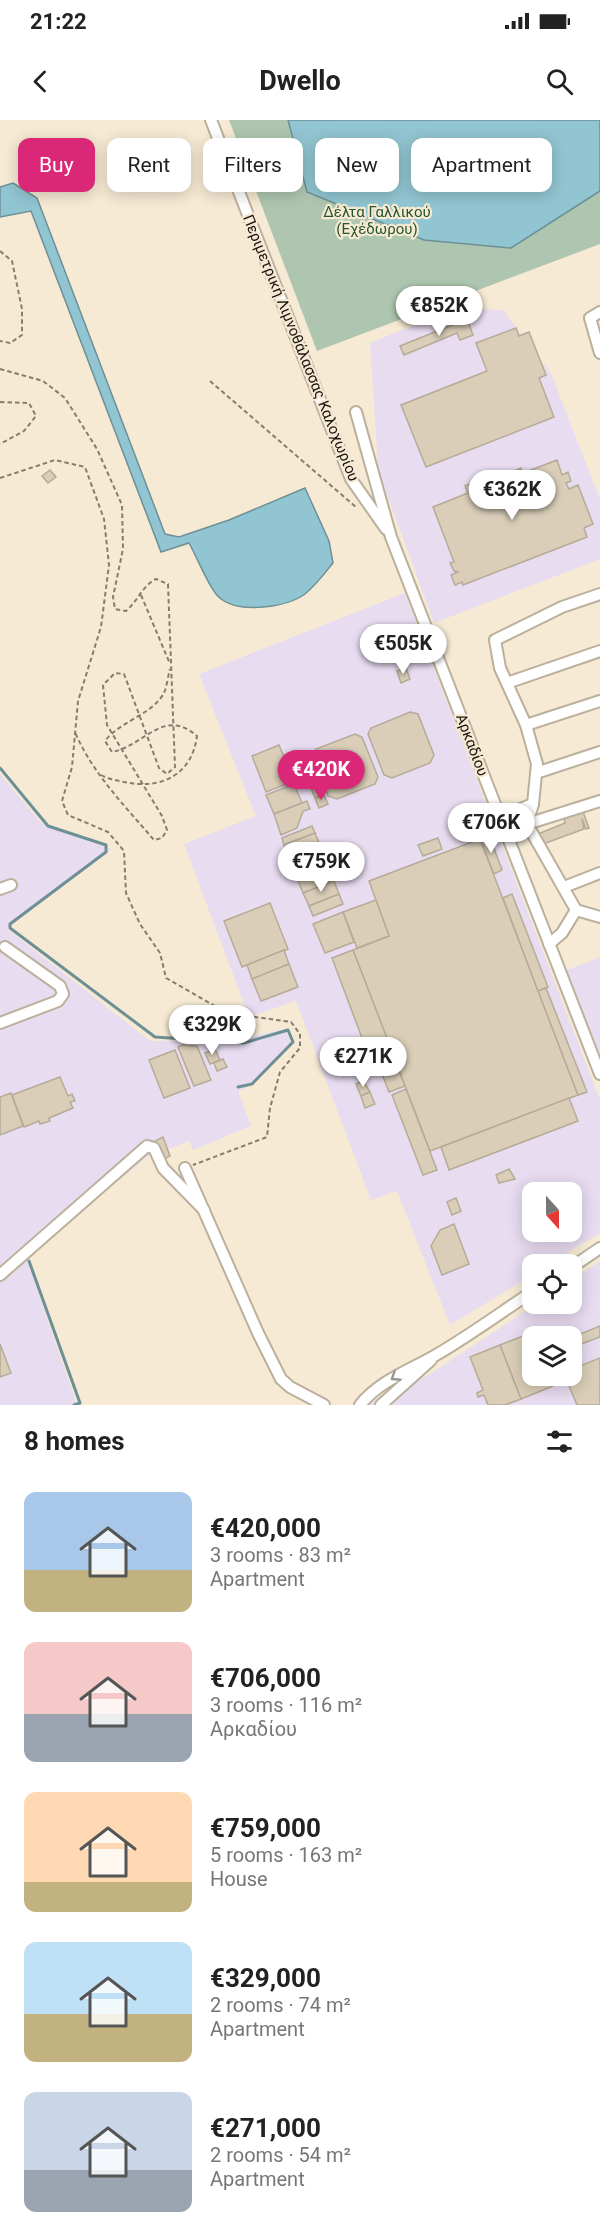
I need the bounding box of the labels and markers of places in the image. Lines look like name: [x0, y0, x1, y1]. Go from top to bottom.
pin: €852K: [397, 286, 481, 337]
pin: €362K: [470, 470, 554, 521]
pin: €505K: [361, 624, 445, 675]
pin: €420K: [279, 750, 363, 801]
pin: €706K: [449, 803, 533, 854]
pin: €759K: [279, 842, 363, 893]
pin: €329K: [170, 1005, 254, 1056]
pin: €271K: [321, 1037, 405, 1088]

